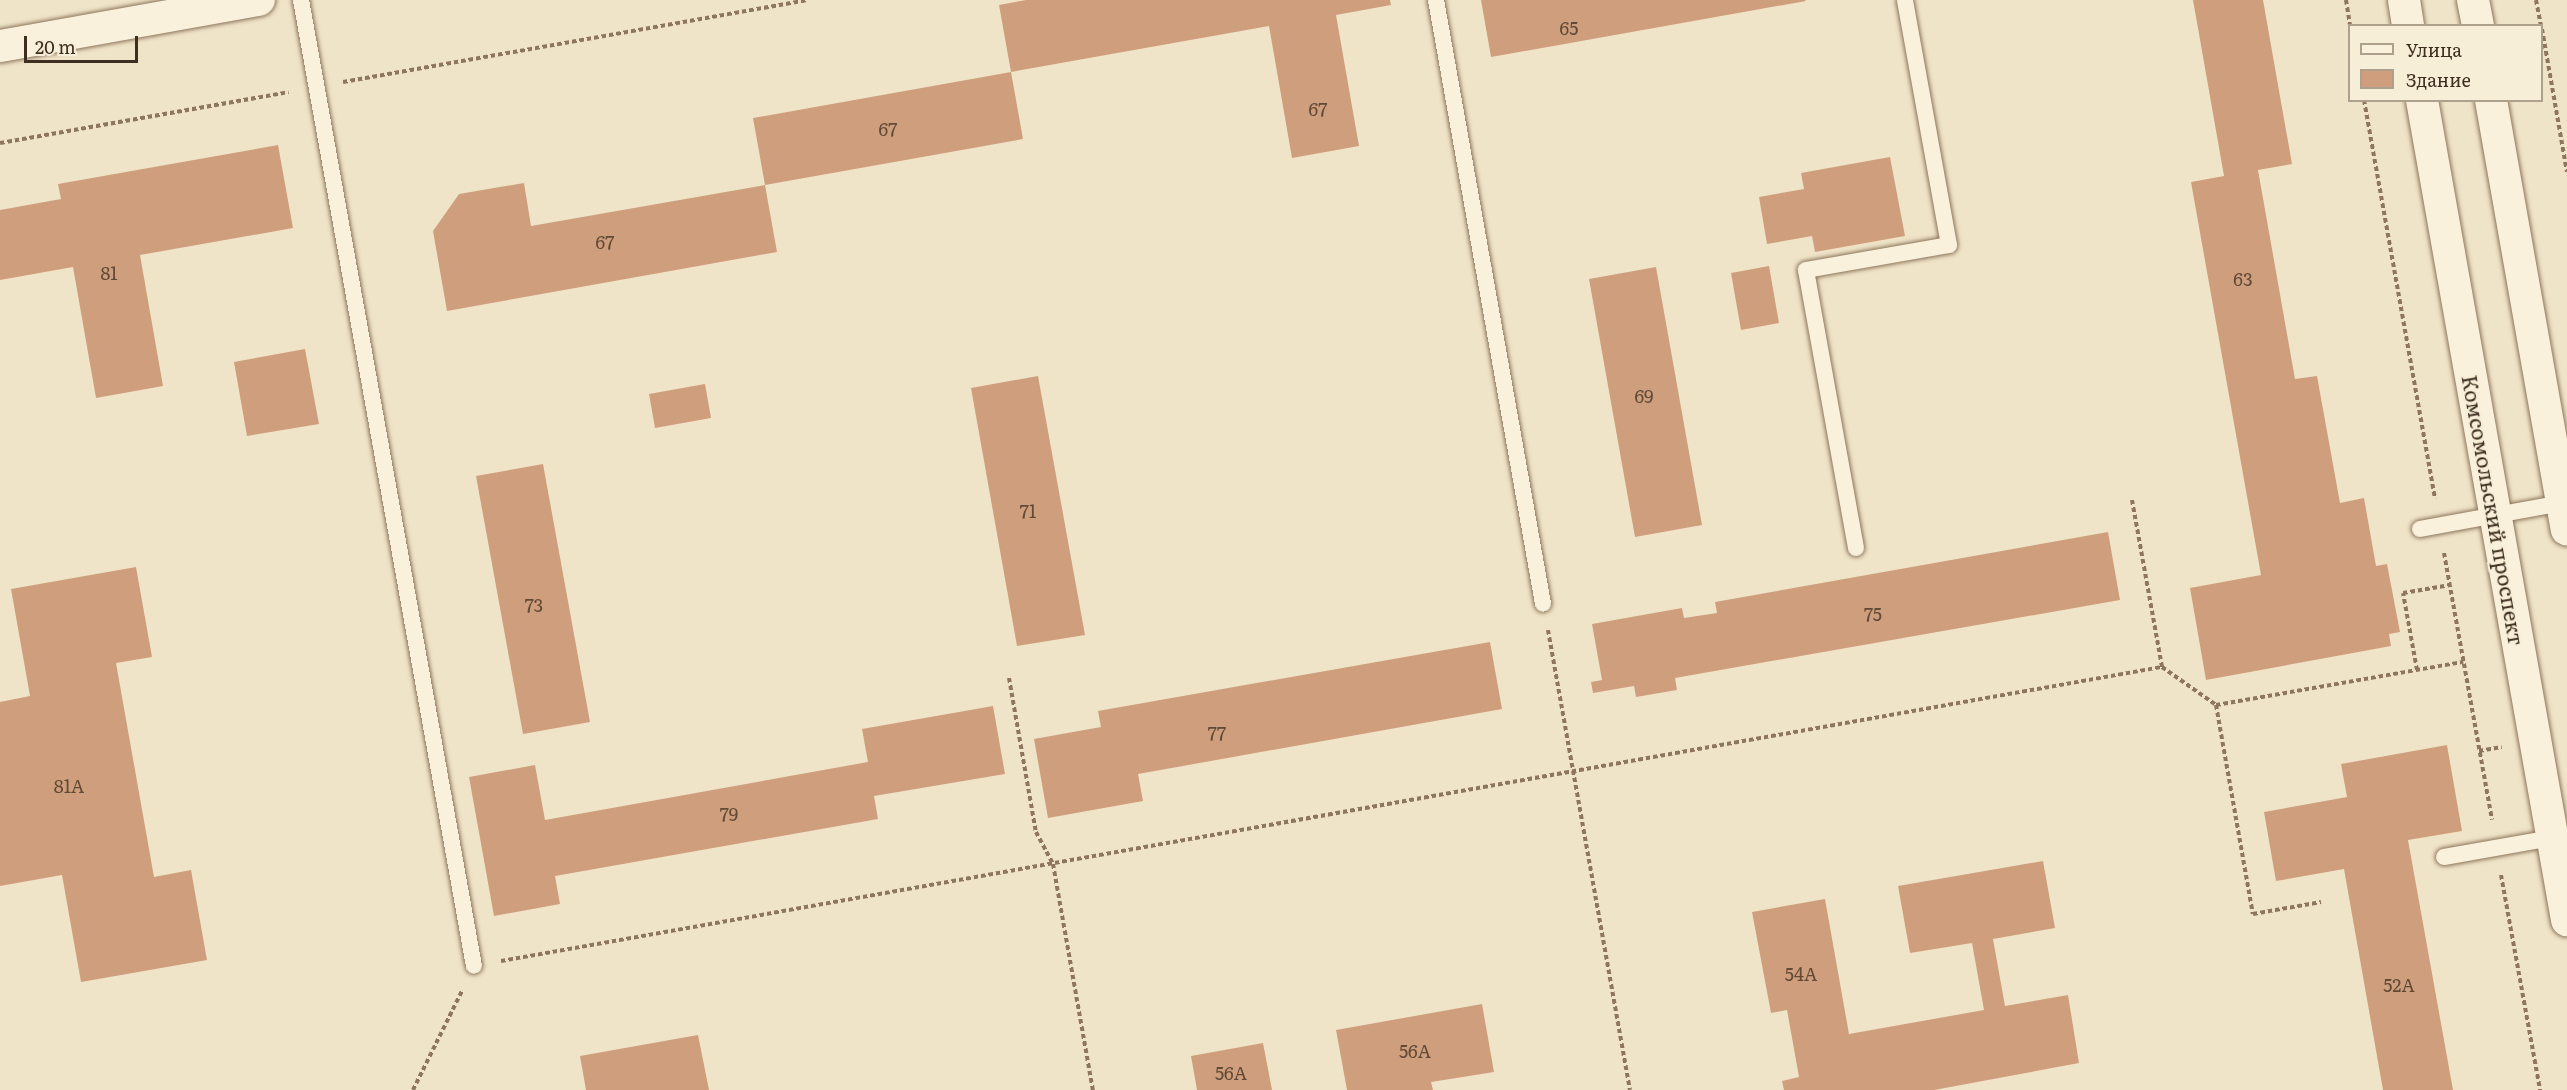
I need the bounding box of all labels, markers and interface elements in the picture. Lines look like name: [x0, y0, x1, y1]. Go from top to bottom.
house number: 65: [1560, 17, 1578, 39]
scale bar: [27, 24, 141, 62]
legend: [2348, 24, 2543, 102]
text: 20 m: [35, 33, 76, 60]
text: Улица: [2406, 36, 2462, 63]
text: Здание: [2406, 66, 2471, 93]
house number: 67: [1309, 98, 1327, 120]
house number: 67: [879, 118, 897, 140]
house number: 67: [596, 231, 614, 253]
house number: 81: [100, 262, 118, 284]
house number: 63: [2233, 268, 2253, 290]
street label: Комсомольский проспект: [2458, 373, 2530, 647]
house number: 69: [1634, 385, 1654, 407]
house number: 71: [1020, 500, 1036, 522]
house number: 73: [525, 594, 543, 616]
house number: 75: [1864, 603, 1882, 625]
house number: 77: [1208, 722, 1226, 744]
house number: 81А: [54, 775, 84, 797]
house number: 79: [720, 803, 738, 825]
house number: 54А: [1785, 963, 1817, 985]
house number: 52А: [2383, 974, 2415, 996]
house number: 56А: [1399, 1040, 1431, 1062]
house number: 56А: [1215, 1062, 1247, 1084]

